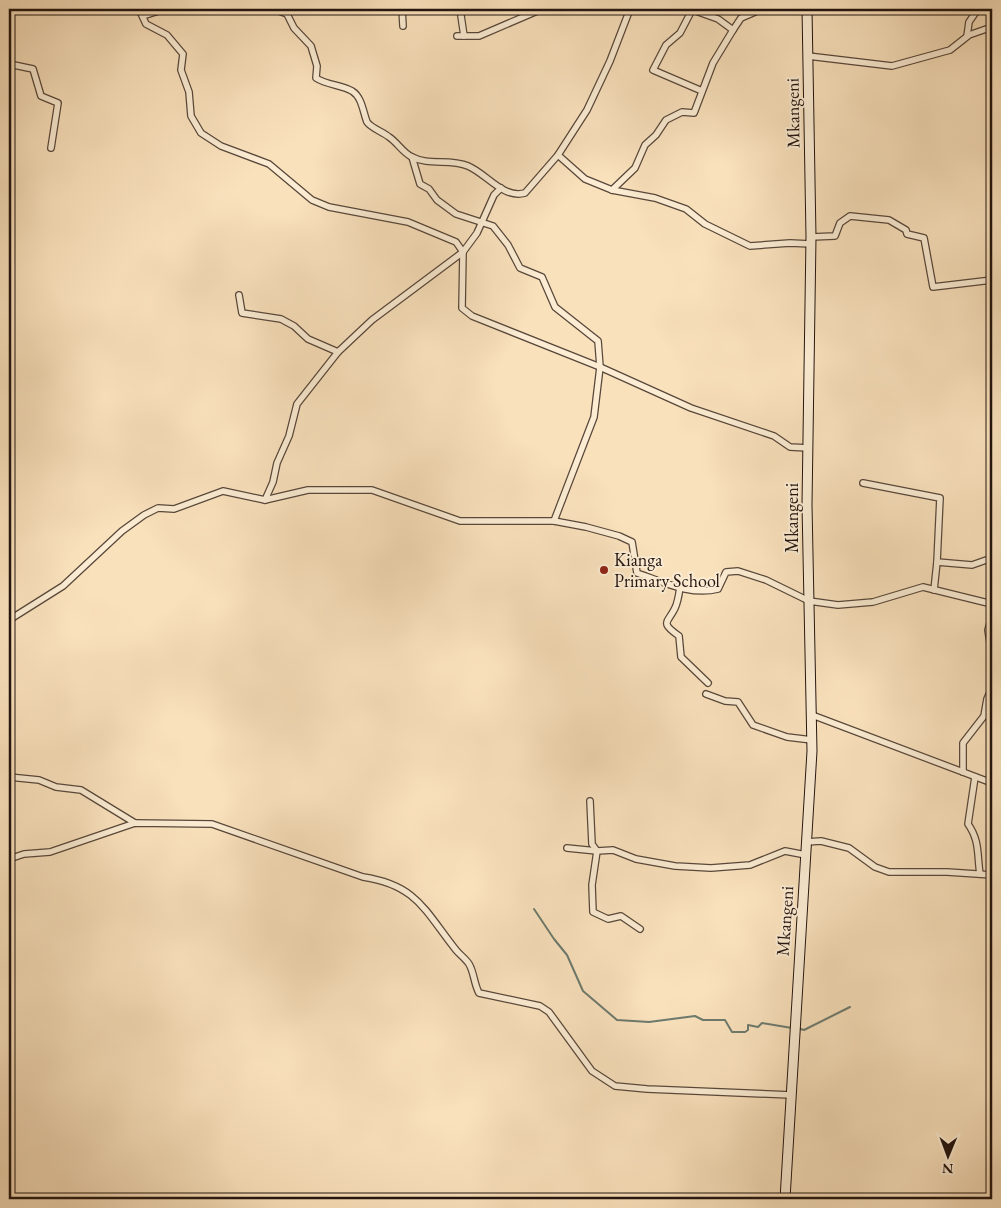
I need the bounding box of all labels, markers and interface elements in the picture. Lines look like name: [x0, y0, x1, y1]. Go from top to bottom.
street label: Mkangeni: [780, 77, 805, 148]
street label: Mkangeni: [780, 482, 803, 553]
place label: Kianga Primary School: [614, 548, 720, 592]
marker: Kianga Primary School: [598, 564, 610, 576]
street label: Mkangeni: [771, 885, 798, 957]
north arrow: [924, 1130, 974, 1180]
text: N: [941, 1160, 954, 1178]

